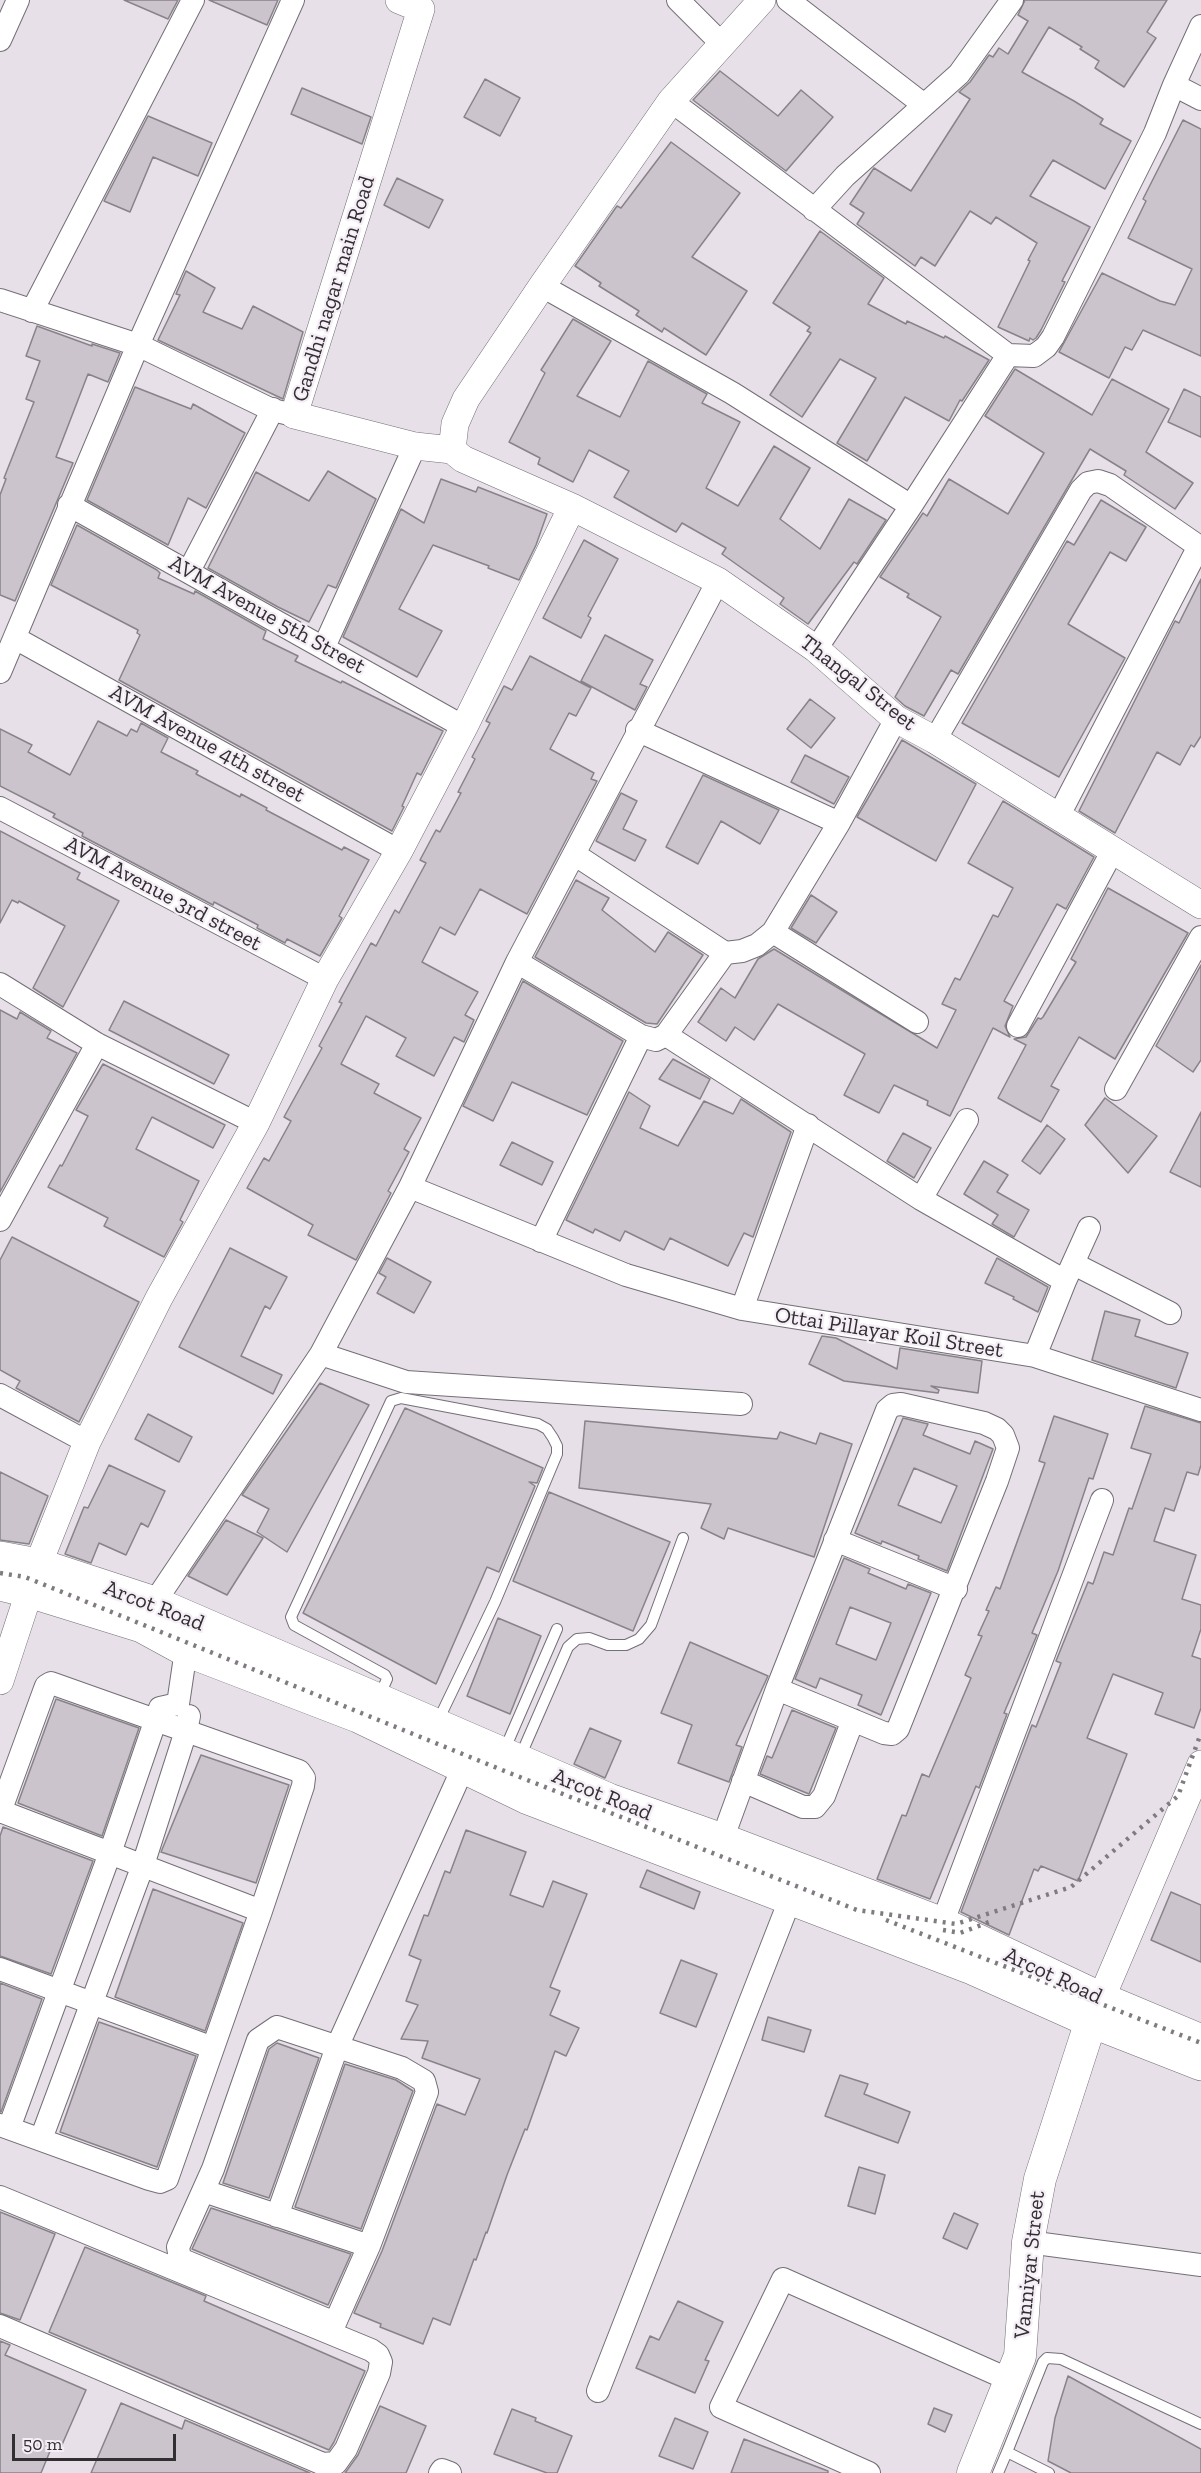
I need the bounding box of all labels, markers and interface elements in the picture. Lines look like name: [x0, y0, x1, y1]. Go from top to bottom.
street label: Gandhi nagar main Road: [287, 173, 381, 405]
street label: AVM Avenue 5th Street: [164, 550, 370, 680]
street label: Thangal Street: [794, 629, 922, 737]
street label: AVM Avenue 4th street: [105, 679, 309, 809]
street label: AVM Avenue 3rd street: [60, 831, 266, 957]
street label: Ottai Pillayar Koil Street: [773, 1302, 1005, 1364]
street label: Arcot Road: [100, 1575, 208, 1637]
street label: Arcot Road: [548, 1763, 656, 1827]
street label: Arcot Road: [1000, 1942, 1106, 2010]
street label: Vanniyar Street: [1009, 2190, 1051, 2340]
scale bar: [15, 2422, 178, 2460]
text: 50 m: [23, 2433, 62, 2455]

